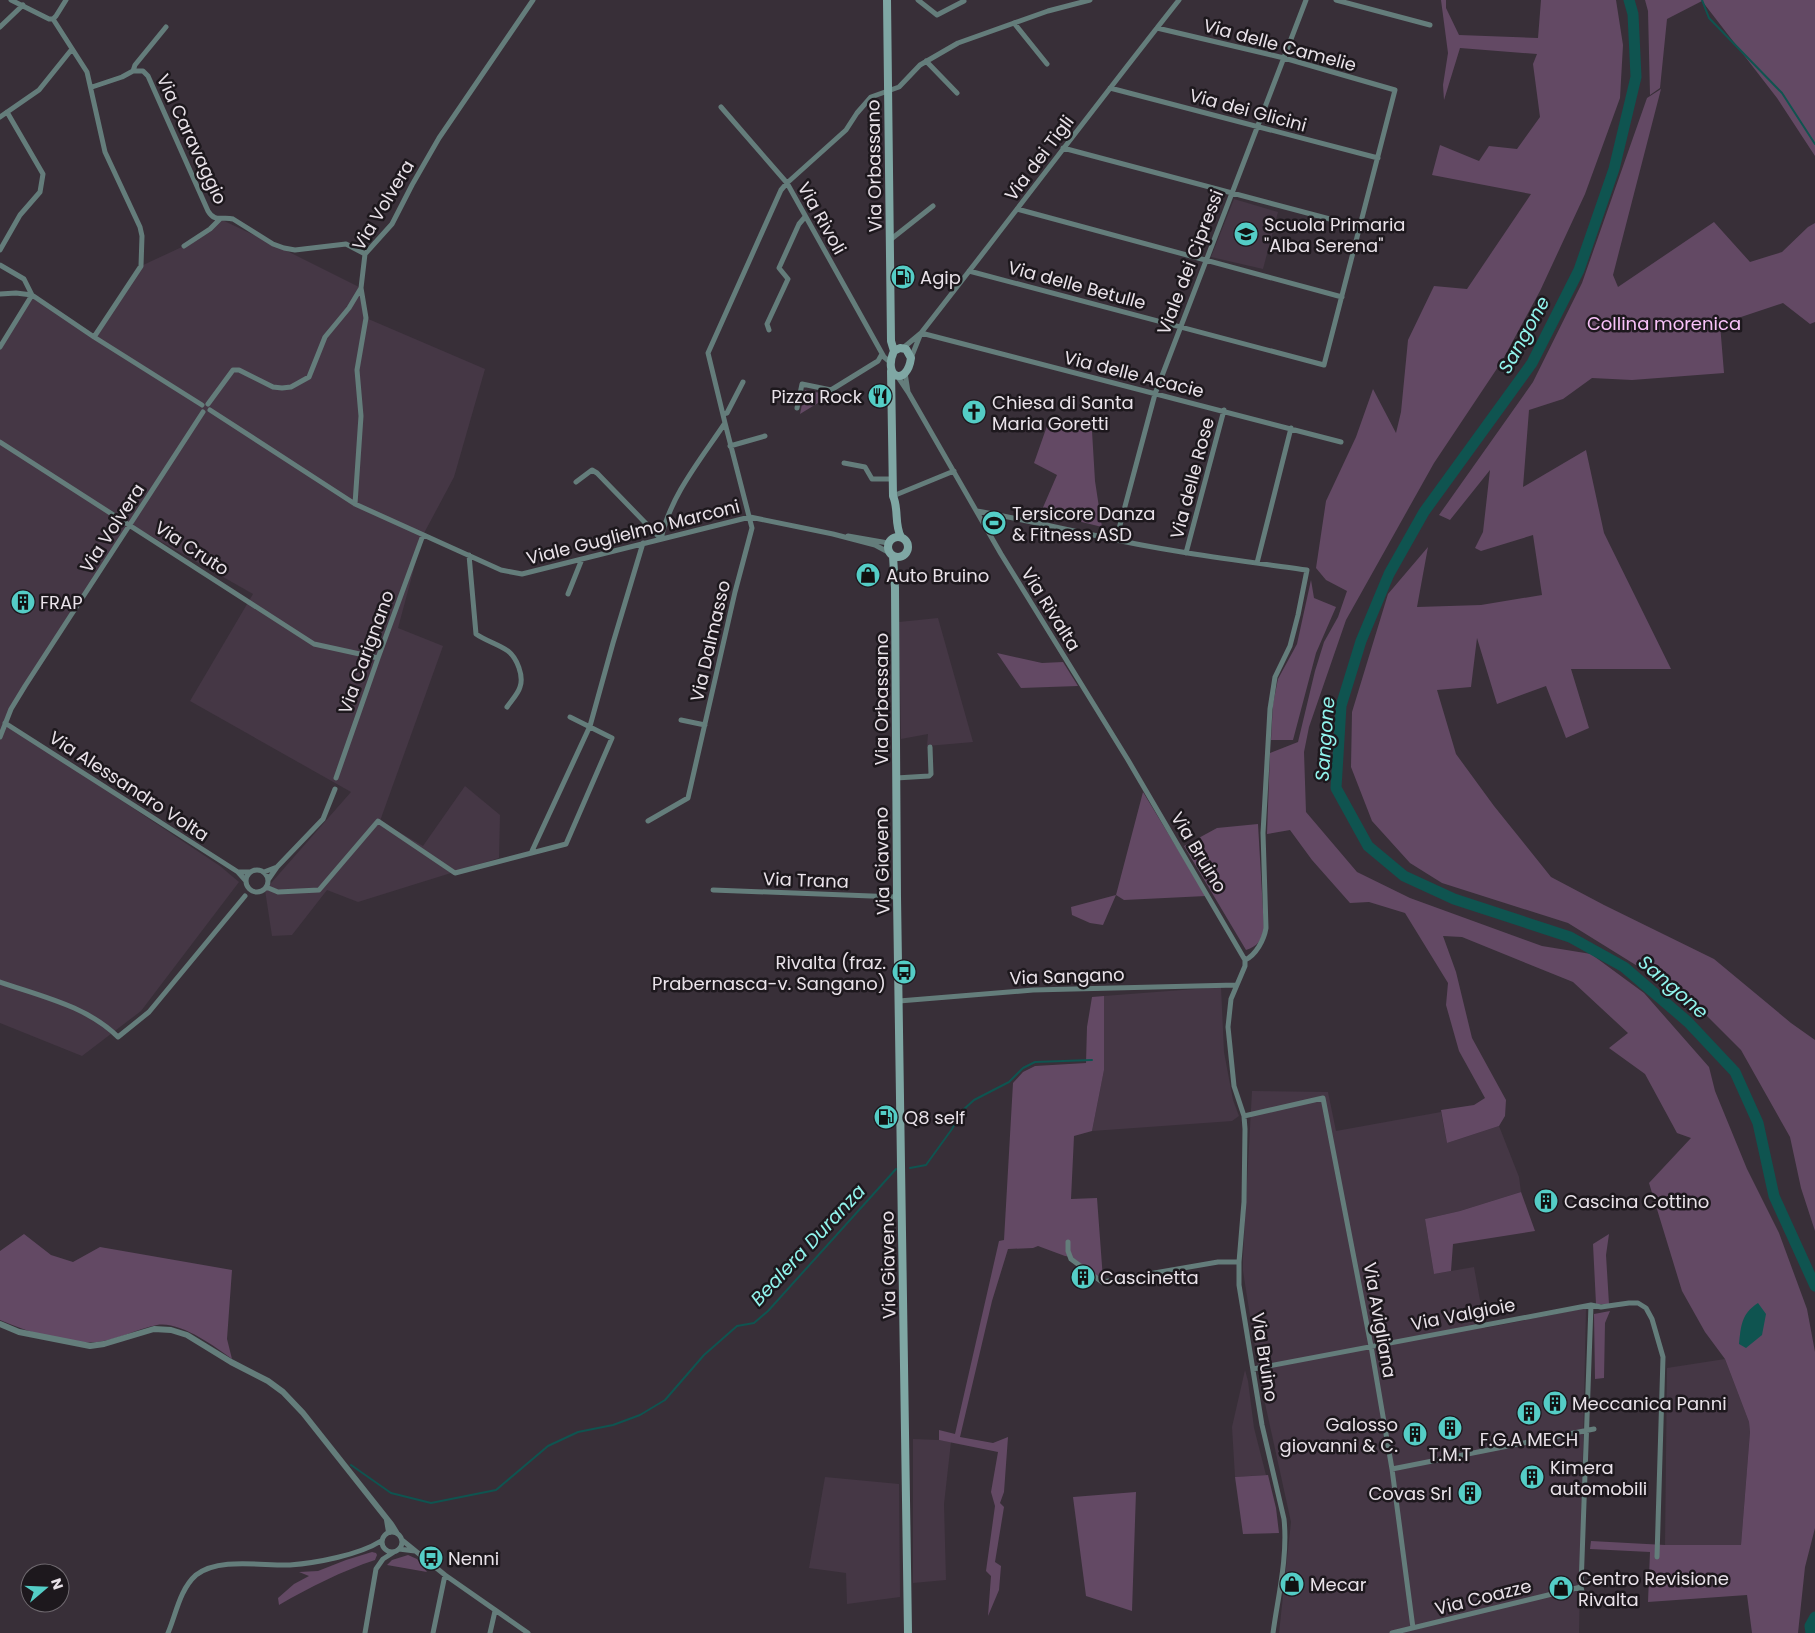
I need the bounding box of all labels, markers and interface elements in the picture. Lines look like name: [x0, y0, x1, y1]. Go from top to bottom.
street label: Via delle Camelie: [1201, 13, 1359, 77]
street label: Via Caravaggio: [151, 70, 233, 208]
street label: Via dei Glicini: [1187, 82, 1309, 138]
street label: Via Orbassano: [860, 99, 888, 233]
street label: Via dei Tigli: [999, 110, 1079, 206]
street label: Via Volvera: [346, 155, 420, 255]
street label: Via Rivoli: [792, 177, 852, 259]
street label: Viale dei Cipressi: [1151, 186, 1229, 338]
place label: Scuola Primaria "Alba Serena": [1264, 212, 1406, 258]
school or university icon: Scuola Primaria "Alba Serena": [1233, 221, 1259, 247]
street label: Via delle Betulle: [1005, 255, 1149, 315]
fuel station icon: Agip: [890, 264, 916, 290]
place label: Agip: [920, 265, 961, 290]
water label: Sangone: [1492, 291, 1557, 379]
park label: Collina morenica: [1587, 311, 1741, 336]
street label: Via delle Acacie: [1061, 345, 1207, 403]
restaurant icon: Pizza Rock: [867, 383, 893, 409]
place label: Pizza Rock: [771, 384, 863, 409]
place label: Chiesa di Santa Maria Goretti: [992, 390, 1134, 436]
church icon: Chiesa di Santa Maria Goretti: [961, 399, 987, 425]
street label: Via delle Rose: [1164, 415, 1220, 541]
street label: Via Volvera: [74, 478, 150, 578]
street label: Viale Guglielmo Marconi: [524, 493, 742, 571]
place label: Tersicore Danza & Fitness ASD: [1012, 501, 1155, 547]
sports icon: Tersicore Danza & Fitness ASD: [981, 510, 1007, 536]
street label: Via Cruto: [150, 515, 234, 581]
shop icon: Auto Bruino: [855, 562, 881, 588]
street label: Via Rivalta: [1015, 562, 1087, 656]
place label: Auto Bruino: [886, 563, 989, 588]
street label: Via Dalmasso: [684, 578, 736, 704]
street label: Via Carignano: [332, 587, 400, 717]
building icon: FRAP: [10, 589, 36, 615]
place label: FRAP: [40, 590, 83, 615]
street label: Via Orbassano: [869, 633, 894, 765]
water label: Sangone: [1309, 695, 1341, 782]
street label: Via Alessandro Volta: [44, 725, 214, 847]
street label: Via Giaveno: [869, 807, 895, 915]
street label: Via Bruino: [1165, 807, 1233, 897]
street label: Via Trana: [763, 866, 849, 894]
water label: Sangone: [1632, 949, 1714, 1025]
place label: Rivalta (fraz. Prabernasca-v. Sangano): [652, 950, 886, 996]
bus stop icon: Rivalta (fraz. Prabernasca-v. Sangano): [891, 959, 917, 985]
street label: Via Sangano: [1009, 961, 1125, 991]
fuel station icon: Q8 self: [873, 1104, 899, 1130]
place label: Q8 self: [904, 1105, 965, 1130]
water label: Bealera Duranza: [744, 1178, 872, 1312]
building icon: Cascina Cottino: [1533, 1188, 1559, 1214]
place label: Cascina Cottino: [1564, 1189, 1709, 1214]
street label: Via Giaveno: [875, 1211, 901, 1319]
street label: Via Avigliana: [1358, 1260, 1402, 1380]
building icon: Cascinetta: [1070, 1264, 1096, 1290]
place label: Cascinetta: [1100, 1265, 1199, 1290]
street label: Via Valgioie: [1409, 1292, 1517, 1336]
street label: Via Bruino: [1246, 1310, 1284, 1404]
building icon: Meccanica Panni: [1542, 1390, 1568, 1416]
place label: Meccanica Panni: [1572, 1391, 1727, 1416]
building icon: F.G.A MECH: [1516, 1400, 1542, 1426]
place label: Galosso giovanni & C.: [1280, 1412, 1398, 1458]
building icon: T.M.T: [1437, 1415, 1463, 1441]
building icon: Galosso giovanni & C.: [1402, 1421, 1428, 1447]
place label: F.G.A MECH: [1480, 1427, 1578, 1452]
place label: T.M.T: [1429, 1442, 1472, 1467]
place label: Kimera automobili: [1550, 1455, 1647, 1501]
building icon: Kimera automobili: [1519, 1464, 1545, 1490]
building icon: Covas Srl: [1457, 1480, 1483, 1506]
place label: Covas Srl: [1368, 1481, 1452, 1506]
bus stop icon: Nenni: [418, 1545, 444, 1571]
place label: Nenni: [448, 1546, 499, 1571]
north arrow: [20, 1563, 70, 1613]
place label: Centro Revisione Rivalta: [1578, 1566, 1729, 1612]
shop icon: Mecar: [1279, 1571, 1305, 1597]
place label: Mecar: [1310, 1572, 1367, 1597]
street label: Via Coazze: [1432, 1573, 1534, 1621]
shop icon: Centro Revisione Rivalta: [1548, 1575, 1574, 1601]
text: N: [46, 1576, 68, 1592]

